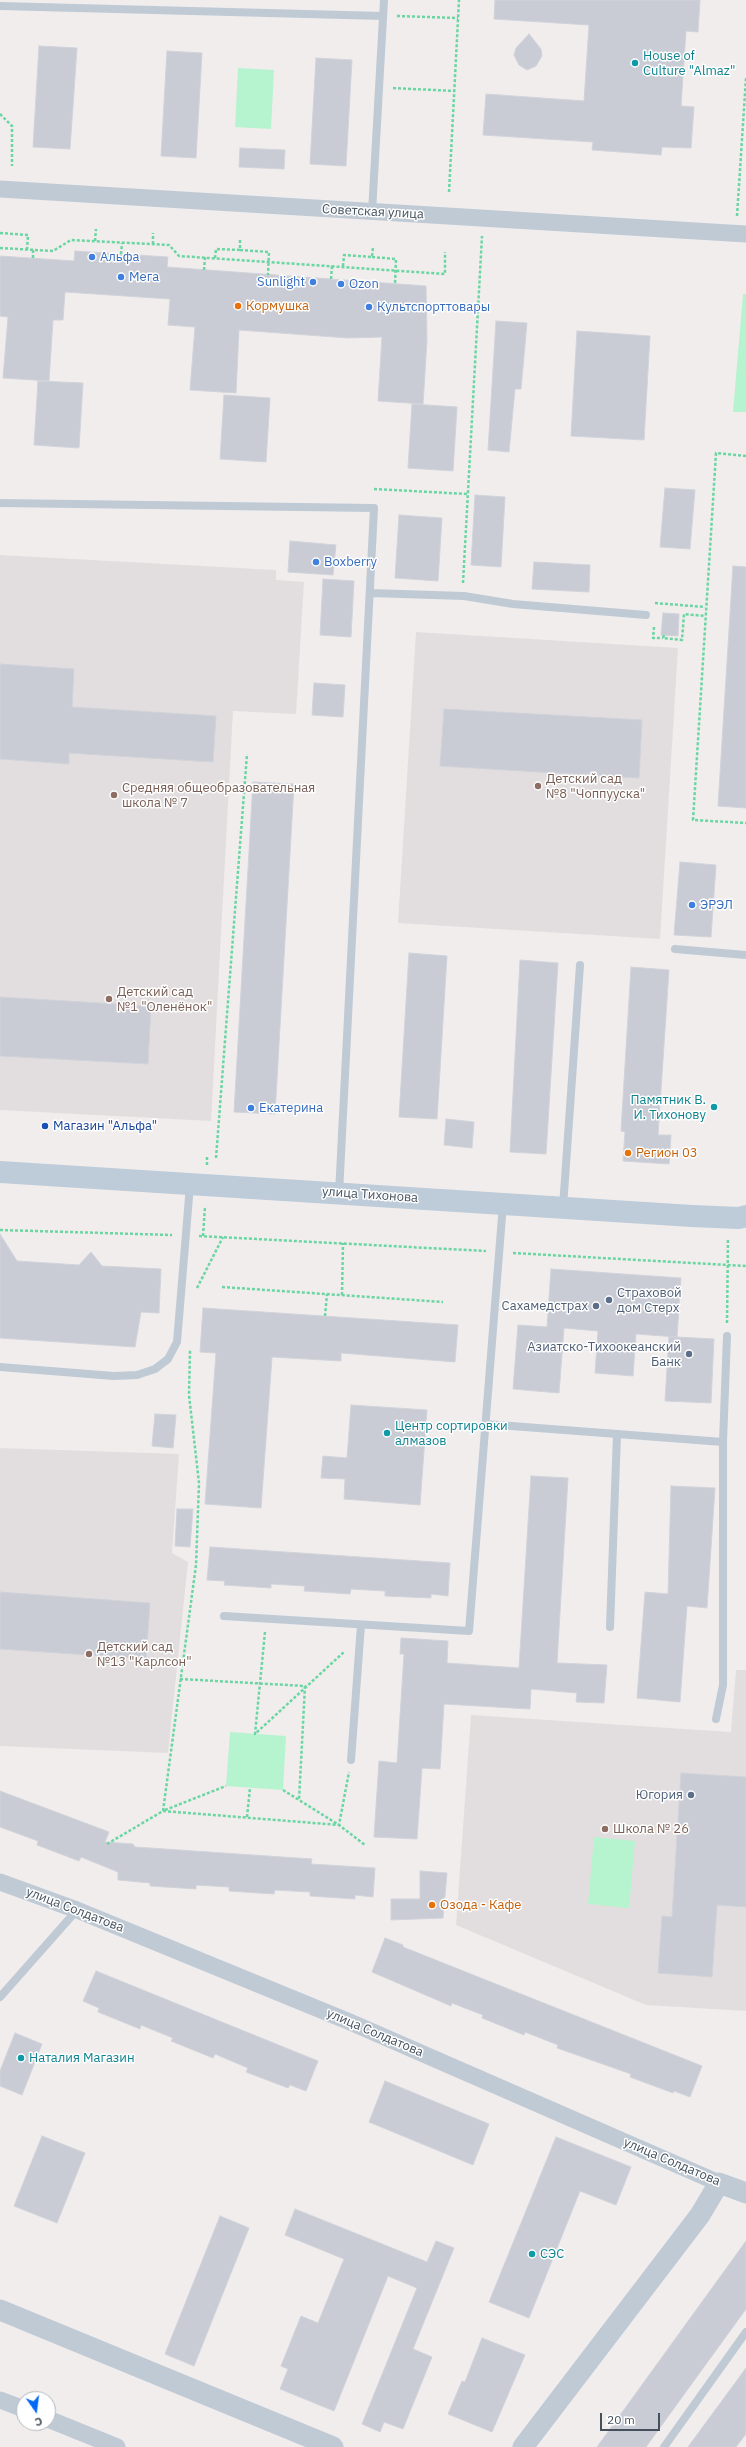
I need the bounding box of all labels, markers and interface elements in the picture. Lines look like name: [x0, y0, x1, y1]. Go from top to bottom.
place label: House of Culture "Almaz": [643, 48, 735, 79]
marker: House of Culture "Almaz": [630, 58, 640, 68]
street label: Советская улица: [322, 202, 424, 222]
place label: Альфа: [100, 249, 139, 265]
marker: Альфа: [87, 252, 97, 262]
place label: Мега: [129, 269, 159, 285]
marker: Мега: [116, 272, 126, 282]
place label: Sunlight: [257, 274, 305, 290]
place label: Ozon: [349, 276, 379, 292]
marker: Sunlight: [308, 277, 318, 287]
marker: Ozon: [336, 279, 346, 289]
place label: Кормушка: [246, 298, 309, 314]
place label: Культспорттовары: [377, 299, 490, 315]
marker: Кормушка: [233, 301, 243, 311]
marker: Культспорттовары: [364, 302, 374, 312]
place label: Boxberry: [324, 554, 377, 570]
marker: Boxberry: [311, 557, 321, 567]
place label: Детский сад №8 "Чоппууска": [546, 771, 645, 802]
place label: Cредняя общеобразовательная школа № 7: [122, 780, 315, 811]
marker: Детский сад №8 "Чоппууска": [533, 781, 543, 791]
marker: Cредняя общеобразовательная школа № 7: [109, 790, 119, 800]
place label: ЭРЭЛ: [700, 897, 733, 913]
marker: ЭРЭЛ: [687, 900, 697, 910]
place label: Детский сад №1 "Оленёнок": [117, 984, 212, 1015]
marker: Детский сад №1 "Оленёнок": [104, 994, 114, 1004]
place label: Памятник В. И. Тихонову: [631, 1092, 706, 1123]
place label: Екатерина: [259, 1100, 323, 1116]
marker: Памятник В. И. Тихонову: [709, 1102, 719, 1112]
marker: Екатерина: [246, 1103, 256, 1113]
place label: Магазин "Альфа": [53, 1118, 157, 1134]
marker: Магазин "Альфа": [40, 1121, 50, 1131]
place label: Регион 03: [636, 1145, 698, 1161]
marker: Регион 03: [623, 1148, 633, 1158]
street label: улица Тихонова: [321, 1184, 419, 1206]
place label: Страховой дом Стерх: [617, 1285, 682, 1316]
marker: Страховой дом Стерх: [604, 1295, 614, 1305]
place label: Сахамедстрах: [502, 1298, 588, 1314]
marker: Сахамедстрах: [591, 1301, 601, 1311]
place label: Азиатско-Тихоокеанский Банк: [527, 1339, 681, 1370]
marker: Азиатско-Тихоокеанский Банк: [684, 1349, 694, 1359]
place label: Центр сортировки алмазов: [395, 1418, 508, 1449]
marker: Центр сортировки алмазов: [382, 1428, 392, 1438]
place label: Детский сад №13 "Карлсон": [97, 1639, 192, 1670]
marker: Детский сад №13 "Карлсон": [84, 1649, 94, 1659]
place label: Югория: [636, 1787, 683, 1803]
marker: Югория: [686, 1790, 696, 1800]
place label: Школа № 26: [613, 1821, 689, 1837]
marker: Школа № 26: [600, 1824, 610, 1834]
street label: улица Солдатова: [24, 1884, 126, 1936]
place label: Озода - Кафе: [440, 1897, 521, 1913]
marker: Озода - Кафе: [427, 1900, 437, 1910]
street label: улица Солдатова: [324, 2006, 426, 2060]
place label: Наталия Магазин: [29, 2050, 135, 2066]
marker: Наталия Магазин: [16, 2053, 26, 2063]
street label: улица Солдатова: [621, 2135, 723, 2189]
place label: СЭС: [540, 2246, 564, 2262]
marker: СЭС: [527, 2249, 537, 2259]
north arrow: [16, 2391, 56, 2431]
scale bar: [602, 2405, 662, 2431]
text: 20 m: [607, 2412, 635, 2427]
text: С: [33, 2414, 44, 2429]

